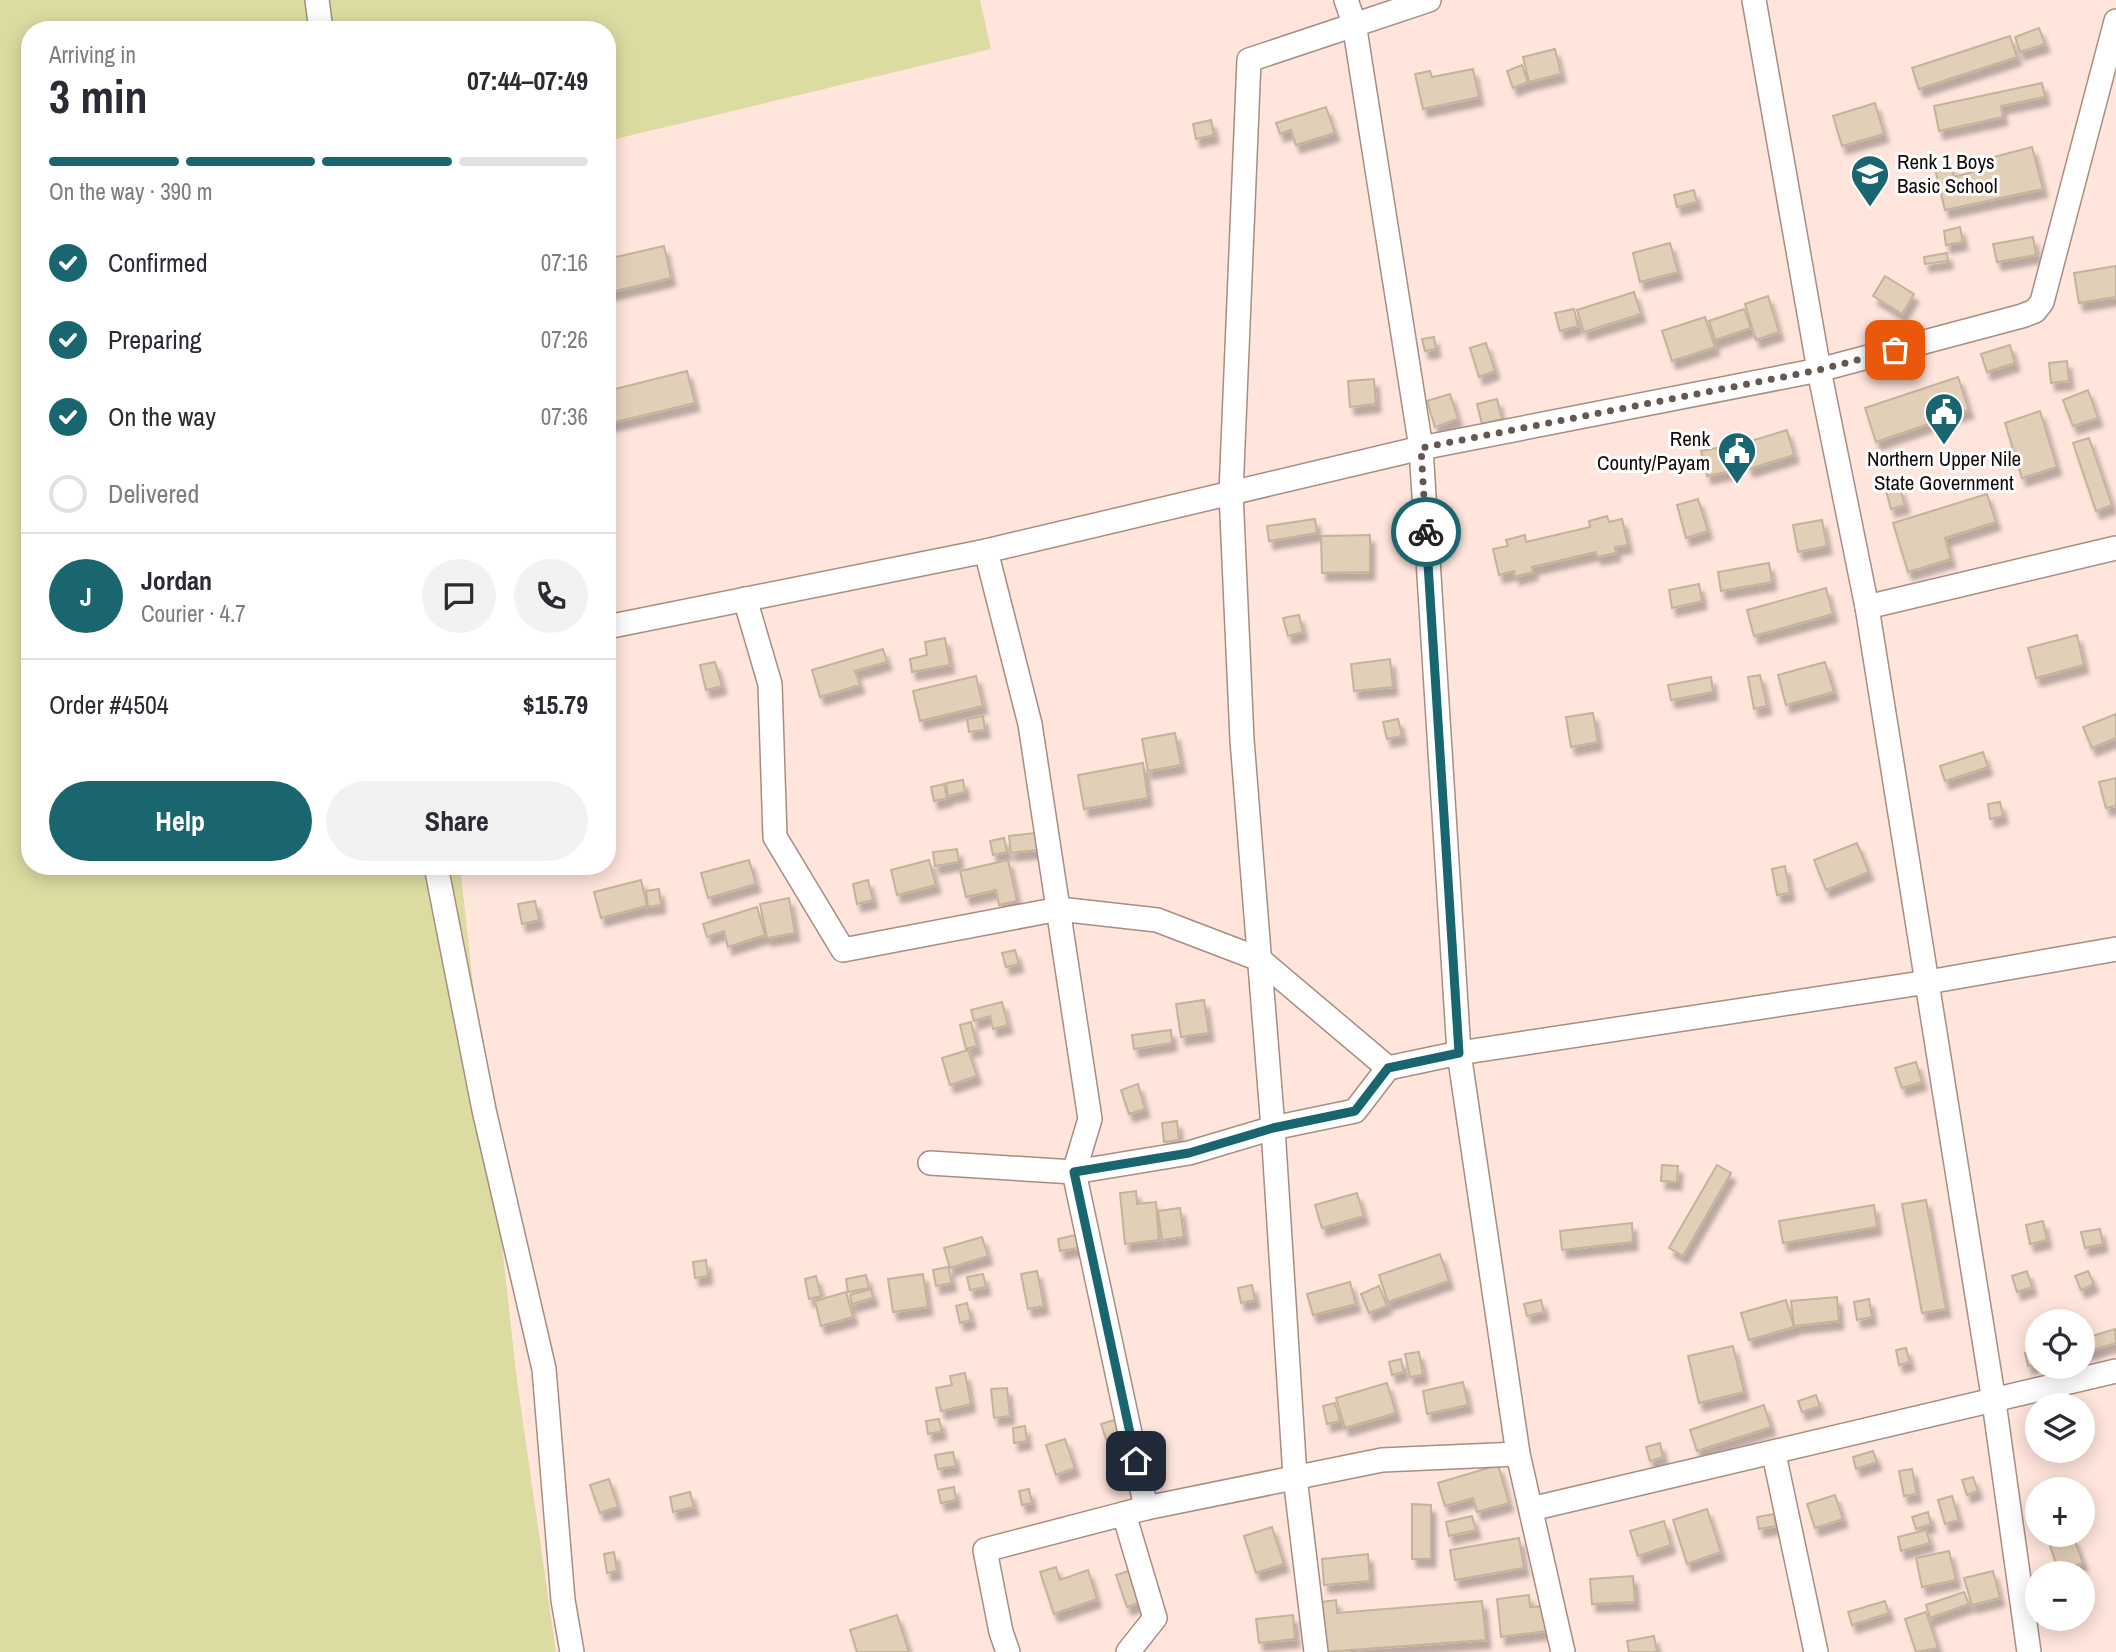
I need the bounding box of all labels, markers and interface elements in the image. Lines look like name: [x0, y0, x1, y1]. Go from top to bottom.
text: Arriving in: [49, 39, 136, 70]
text: 07:44–07:49: [467, 63, 588, 98]
text: 3 min: [49, 65, 148, 127]
place label: Renk 1 Boys Basic School: [1897, 147, 1998, 200]
school or university icon: Renk 1 Boys Basic School: [1849, 153, 1891, 208]
text: On the way · 390 m: [49, 176, 213, 207]
icon: check: [49, 244, 87, 282]
text: Confirmed: [108, 245, 208, 280]
text: 07:16: [541, 247, 588, 278]
pin: [1865, 320, 1925, 380]
icon: check: [49, 321, 87, 359]
text: Preparing: [108, 322, 202, 357]
text: 07:26: [541, 324, 588, 355]
icon: bag: [1876, 331, 1914, 369]
public building icon: Northern Upper Nile State Government: [1923, 391, 1965, 446]
icon: check: [49, 398, 87, 436]
text: On the way: [108, 399, 216, 434]
text: 07:36: [541, 401, 588, 432]
place label: Renk County/Payam: [1597, 424, 1710, 477]
public building icon: Renk County/Payam: [1716, 430, 1758, 485]
place label: Northern Upper Nile State Government: [1867, 444, 2021, 497]
text: Delivered: [108, 476, 199, 511]
courier: [1391, 497, 1461, 567]
icon: bike: [1407, 513, 1445, 551]
button: chat: [422, 559, 496, 633]
button: phone: [514, 559, 588, 633]
text: Jordan: [141, 563, 212, 598]
text: J: [80, 579, 92, 614]
text: Courier · 4.7: [141, 598, 246, 629]
text: Order #4504: [49, 687, 169, 722]
text: $15.79: [523, 687, 588, 722]
button: Help: [49, 781, 312, 861]
button: Share: [326, 781, 588, 861]
map controls: [2025, 1309, 2095, 1631]
button: locate: [2025, 1309, 2095, 1379]
button: layers: [2025, 1393, 2095, 1463]
pin: [1106, 1431, 1166, 1491]
icon: home: [1117, 1442, 1155, 1480]
button: +: [2025, 1477, 2095, 1547]
button: −: [2025, 1561, 2095, 1631]

